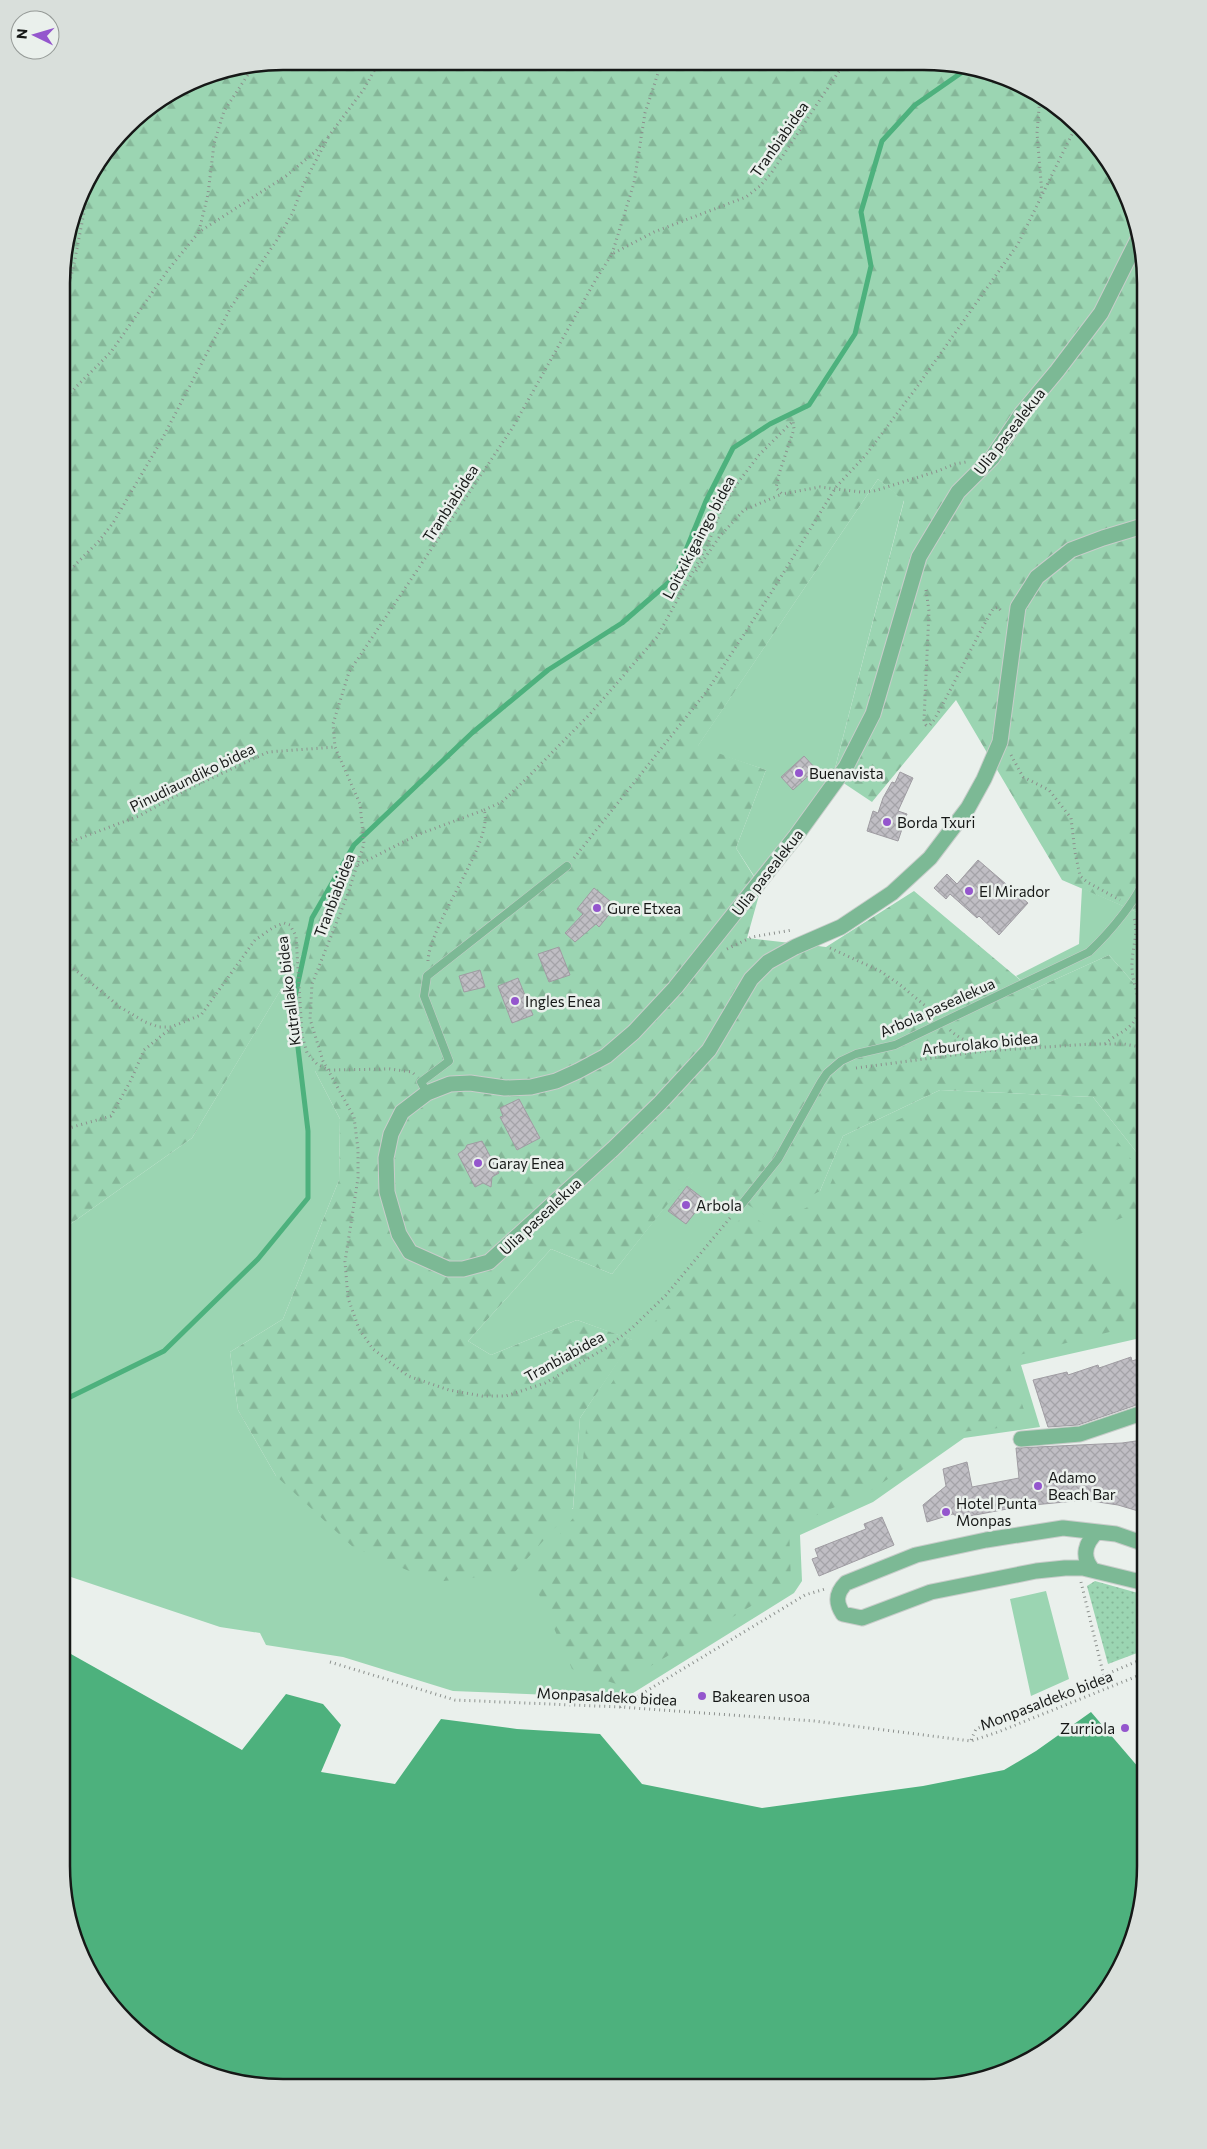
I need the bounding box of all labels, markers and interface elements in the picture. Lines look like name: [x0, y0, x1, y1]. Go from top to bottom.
north arrow: [10, 10, 60, 60]
text: N: [13, 28, 30, 40]
street label: Tranbiabidea: [746, 98, 812, 180]
street label: Ulia pasealekua: [970, 384, 1048, 478]
street label: Tranbiabidea: [418, 461, 482, 545]
street label: Loitxikigaingo bidea: [658, 472, 738, 602]
street label: Pinudiaundiko bidea: [127, 739, 257, 815]
place label: Buenavista: [809, 764, 884, 782]
marker: Buenavista: [793, 767, 805, 779]
place label: Borda Txuri: [897, 813, 975, 831]
marker: Borda Txuri: [881, 816, 893, 828]
street label: Ulia pasealekua: [728, 825, 806, 919]
street label: Tranbiabidea: [310, 851, 358, 939]
place label: El Mirador: [979, 882, 1050, 900]
marker: El Mirador: [963, 885, 975, 897]
place label: Gure Etxea: [607, 899, 681, 917]
marker: Gure Etxea: [591, 902, 603, 914]
street label: Kutrallako bidea: [272, 935, 304, 1047]
street label: Arbola pasealekua: [877, 974, 997, 1040]
place label: Ingles Enea: [525, 992, 601, 1010]
marker: Ingles Enea: [509, 995, 521, 1007]
street label: Arburolako bidea: [921, 1028, 1039, 1058]
place label: Garay Enea: [488, 1154, 564, 1172]
marker: Garay Enea: [472, 1157, 484, 1169]
street label: Ulia pasealekua: [496, 1174, 584, 1258]
place label: Arbola: [696, 1196, 742, 1214]
marker: Arbola: [680, 1199, 692, 1211]
street label: Tranbiabidea: [521, 1327, 607, 1385]
place label: Adamo Beach Bar: [1048, 1468, 1116, 1503]
marker: Adamo Beach Bar: [1032, 1480, 1044, 1492]
place label: Hotel Punta Monpas: [956, 1494, 1037, 1529]
marker: Hotel Punta Monpas: [940, 1506, 952, 1518]
street label: Monpasaldeko bidea: [977, 1666, 1115, 1734]
street label: Monpasaldeko bidea: [536, 1683, 678, 1709]
place label: Bakearen usoa: [712, 1687, 810, 1705]
marker: Bakearen usoa: [696, 1690, 708, 1702]
place label: Zurriola: [1060, 1719, 1115, 1737]
marker: Zurriola: [1119, 1722, 1131, 1734]

